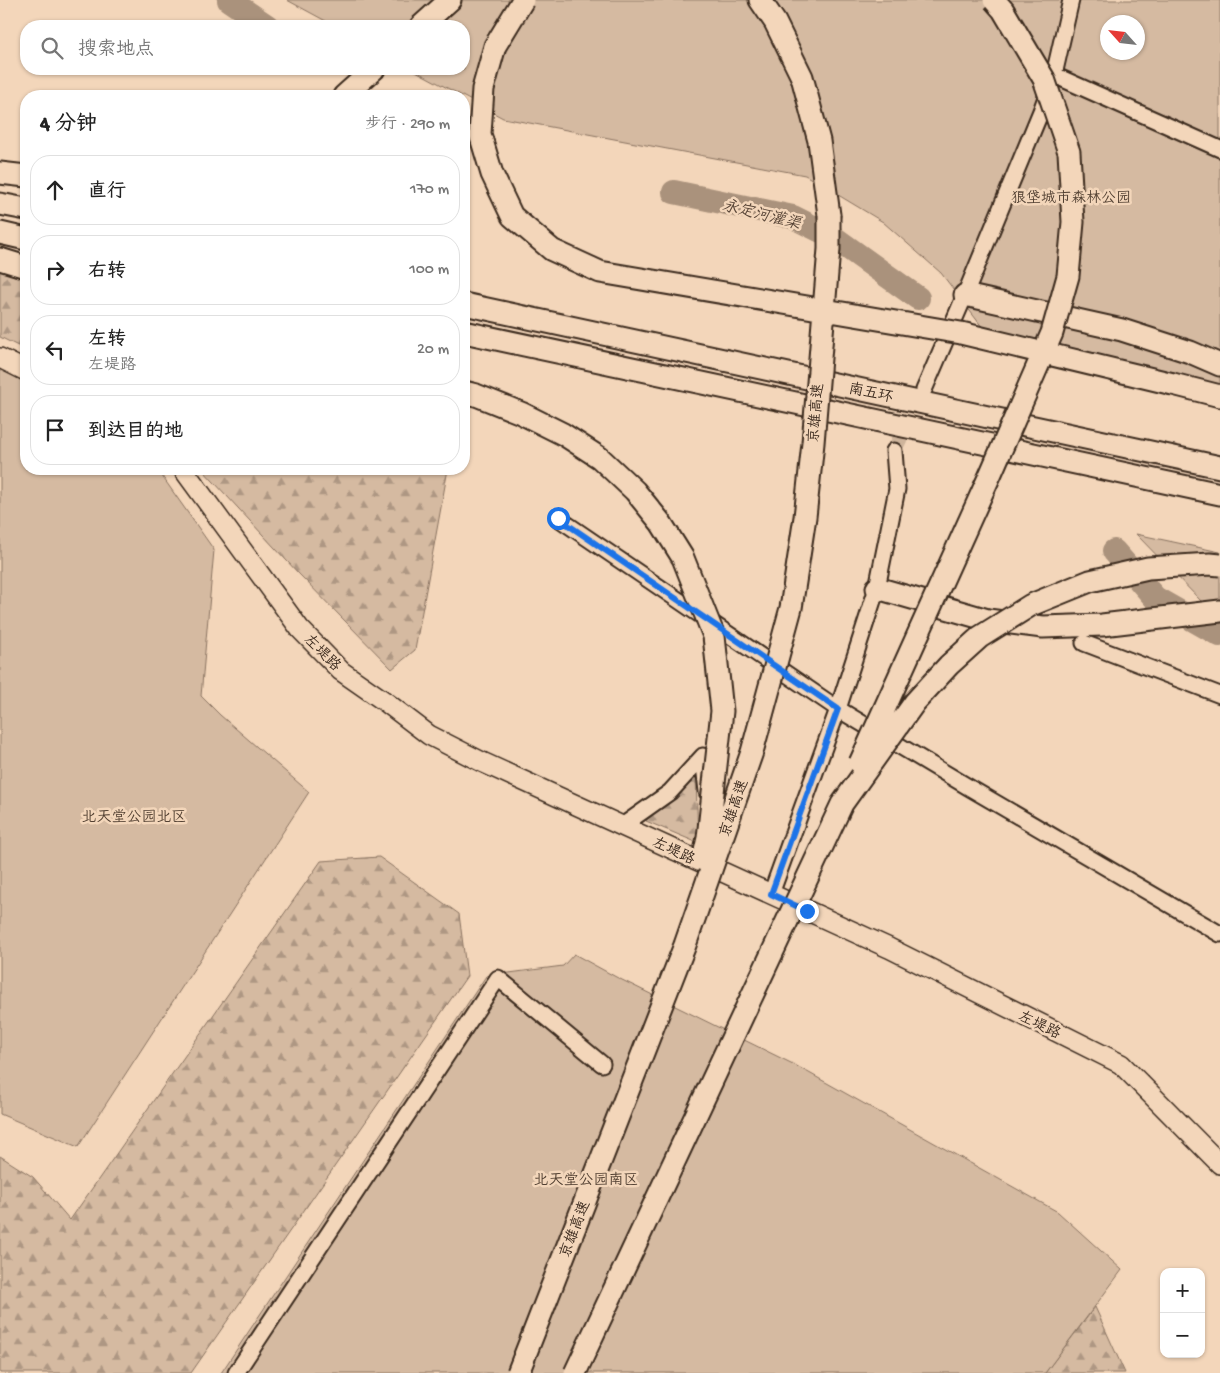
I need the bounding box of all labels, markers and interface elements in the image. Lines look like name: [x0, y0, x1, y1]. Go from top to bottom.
north arrow: [1100, 15, 1145, 60]
search box: [20, 20, 470, 75]
icon: search: [38, 34, 66, 62]
text: 搜索地点: [78, 39, 154, 62]
text: 4 分钟: [40, 113, 97, 138]
text: 步行 · 290 m: [365, 116, 450, 135]
icon: ahead: [41, 176, 69, 204]
text: 直行: [88, 181, 126, 204]
text: 170 m: [410, 181, 449, 200]
park label: 狼垡城市森林公园: [1011, 189, 1131, 208]
water label: 永定河灌渠: [720, 196, 805, 236]
icon: right: [41, 256, 69, 284]
text: 右转: [88, 261, 126, 284]
text: 100 m: [409, 261, 449, 280]
text: 左转: [88, 329, 126, 352]
icon: left: [41, 336, 69, 364]
text: 20 m: [417, 341, 449, 360]
text: 左堤路: [88, 357, 136, 376]
street label: 南五环: [847, 379, 895, 407]
street label: 京雄高速: [804, 382, 829, 444]
icon: arrive: [41, 416, 69, 444]
text: 到达目的地: [88, 421, 183, 444]
route start: [547, 507, 570, 530]
street label: 左堤路: [299, 631, 344, 676]
street label: 京雄高速: [716, 777, 753, 840]
park label: 北天堂公园北区: [81, 809, 187, 827]
street label: 左堤路: [649, 834, 697, 869]
route end: [796, 900, 819, 923]
street label: 左堤路: [1015, 1008, 1063, 1044]
park label: 北天堂公园南区: [533, 1171, 639, 1190]
street label: 京雄高速: [556, 1198, 595, 1261]
map controls: [1160, 1268, 1205, 1358]
button: +: [1160, 1268, 1205, 1313]
button: −: [1160, 1313, 1205, 1358]

